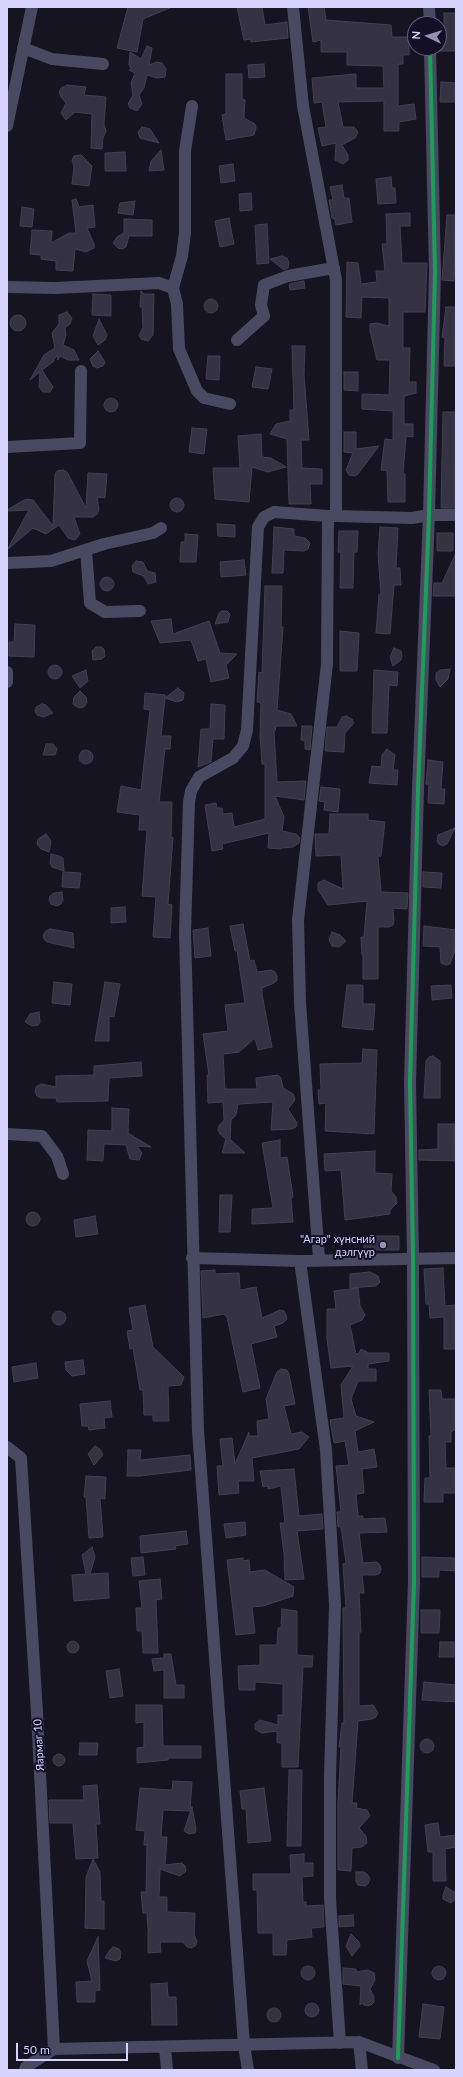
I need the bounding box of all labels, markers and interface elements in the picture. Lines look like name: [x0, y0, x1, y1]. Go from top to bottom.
north arrow: [407, 16, 447, 56]
text: N: [409, 31, 422, 40]
place label: "Агар" хүнсний дэлгүүр: [300, 1232, 375, 1258]
marker: "Агар" хүнсний дэлгүүр: [378, 1240, 388, 1250]
street label: Яармаг 10: [31, 1719, 47, 1771]
scale bar: [18, 2035, 130, 2061]
text: 50 m: [23, 2042, 50, 2057]

